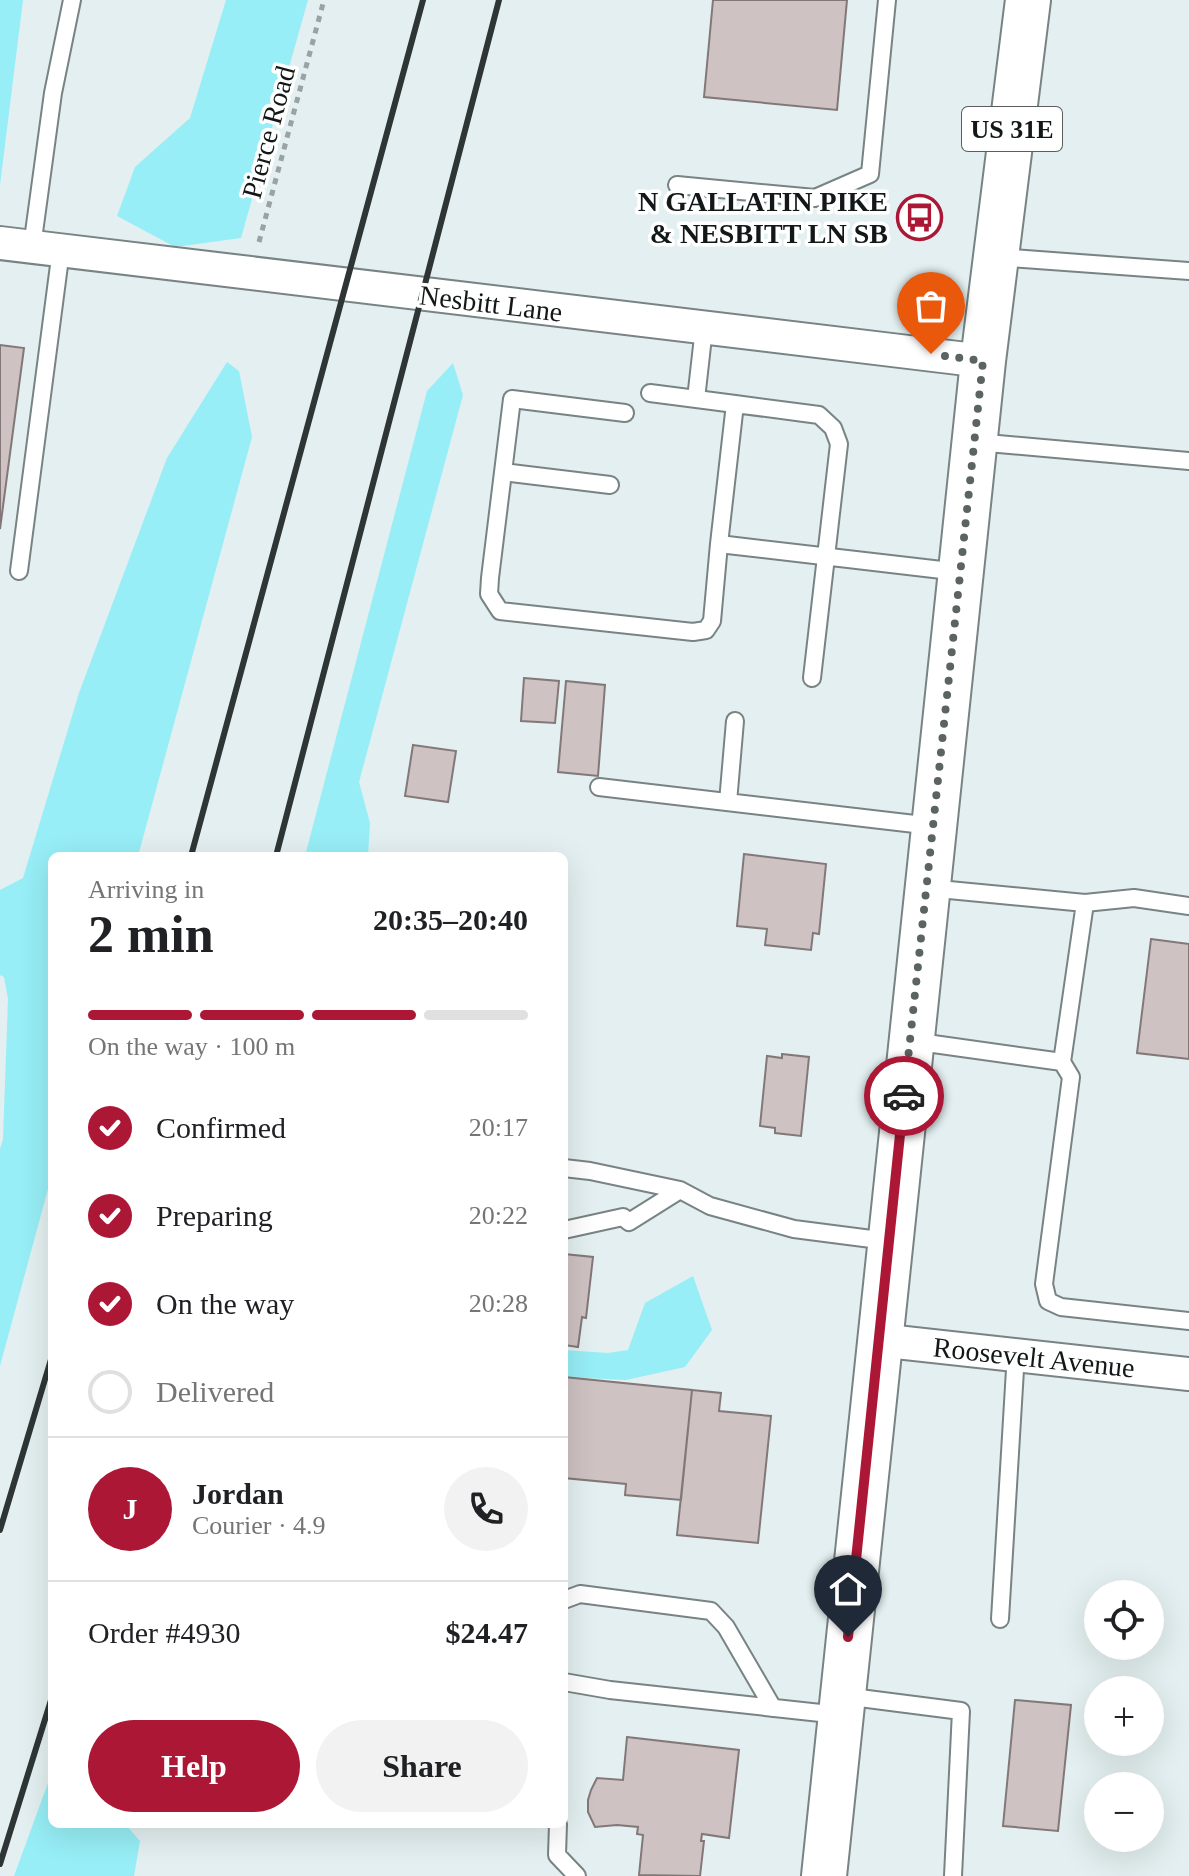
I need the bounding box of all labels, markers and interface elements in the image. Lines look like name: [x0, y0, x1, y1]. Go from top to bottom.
street label: Pierce Road: [236, 62, 301, 202]
road number: US 31E: [962, 107, 1062, 151]
place label: N GALLATIN PIKE & NESBITT LN SB: [638, 186, 888, 249]
bus stop icon: N GALLATIN PIKE & NESBITT LN SB: [895, 193, 943, 241]
pin: [897, 272, 965, 354]
street label: Nesbitt Lane: [418, 279, 564, 328]
icon: bag: [909, 284, 953, 328]
text: Arriving in: [88, 875, 204, 904]
text: 20:35–20:40: [373, 903, 528, 936]
text: 2 min: [88, 906, 214, 963]
text: On the way · 100 m: [88, 1032, 295, 1061]
courier: [864, 1056, 944, 1136]
icon: car: [882, 1074, 926, 1118]
icon: check: [88, 1106, 132, 1150]
text: Confirmed: [156, 1111, 286, 1144]
text: 20:17: [469, 1113, 528, 1142]
icon: check: [88, 1194, 132, 1238]
text: Preparing: [156, 1199, 273, 1232]
text: 20:22: [469, 1201, 528, 1230]
icon: check: [88, 1282, 132, 1326]
text: On the way: [156, 1287, 294, 1320]
text: 20:28: [469, 1289, 528, 1318]
street label: Roosevelt Avenue: [932, 1332, 1136, 1383]
text: Delivered: [156, 1375, 274, 1408]
button: phone: [444, 1467, 528, 1551]
text: Jordan: [192, 1477, 284, 1510]
text: J: [123, 1492, 138, 1525]
text: Courier · 4.9: [192, 1511, 326, 1540]
pin: [814, 1555, 882, 1637]
icon: home: [826, 1567, 870, 1611]
map controls: [1084, 1580, 1164, 1852]
button: locate: [1084, 1580, 1164, 1660]
text: Order #4930: [88, 1616, 240, 1649]
text: $24.47: [446, 1616, 528, 1649]
button: +: [1084, 1676, 1164, 1756]
button: Help: [88, 1720, 300, 1812]
button: Share: [316, 1720, 528, 1812]
button: −: [1084, 1772, 1164, 1852]

